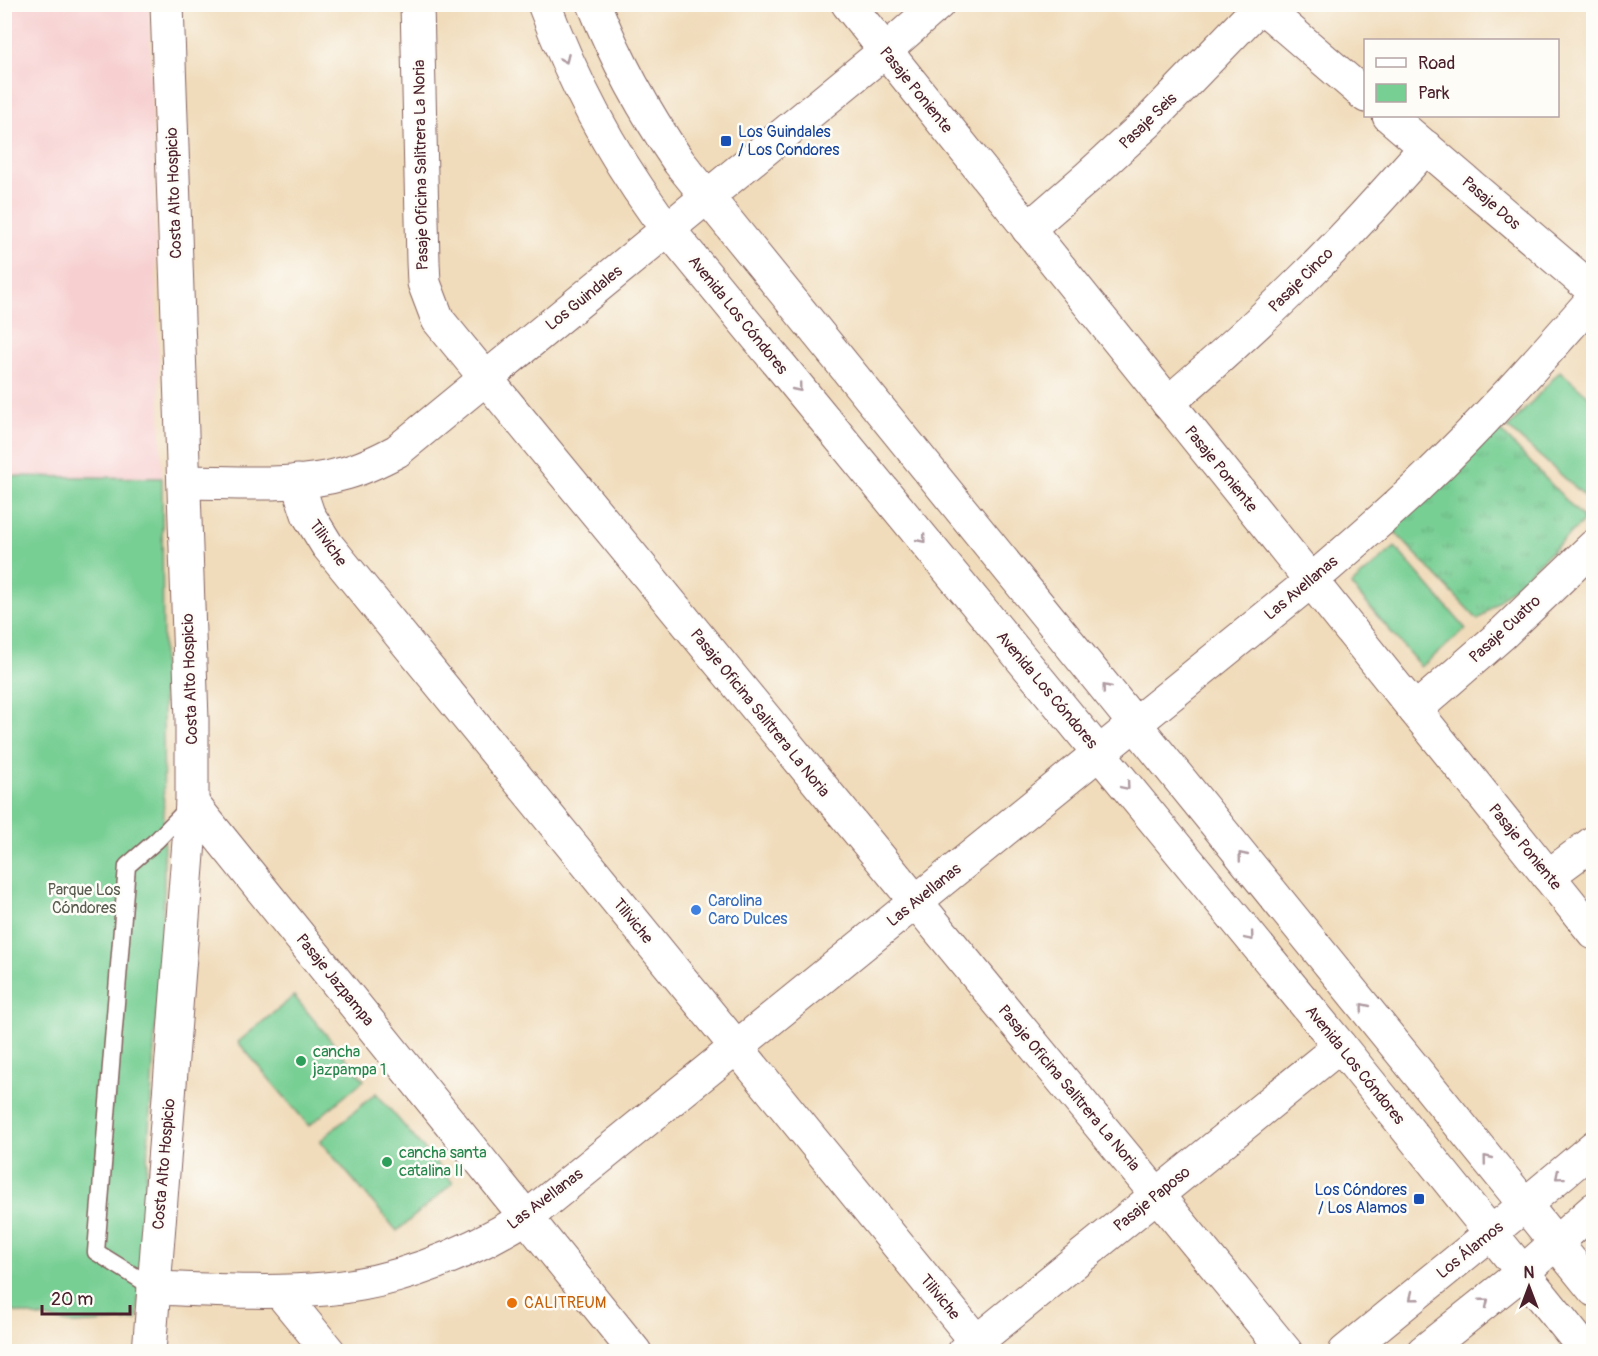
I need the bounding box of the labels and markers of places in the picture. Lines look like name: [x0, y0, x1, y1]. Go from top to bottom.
place label: Los Guindales / Los Condores: [738, 122, 839, 160]
marker: Los Guindales / Los Condores: [719, 134, 733, 148]
place label: Carolina Caro Dulces: [708, 891, 788, 929]
marker: Carolina Caro Dulces: [689, 903, 703, 917]
place label: cancha jazpampa 1: [312, 1042, 386, 1080]
marker: cancha jazpampa 1: [294, 1054, 308, 1068]
place label: cancha santa catalina II: [399, 1143, 487, 1181]
marker: cancha santa catalina II: [380, 1155, 394, 1169]
place label: Los Cóndores / Los Alamos: [1315, 1180, 1407, 1218]
marker: Los Cóndores / Los Alamos: [1412, 1192, 1426, 1206]
place label: CALITREUM: [524, 1293, 606, 1313]
marker: CALITREUM: [505, 1296, 519, 1310]

